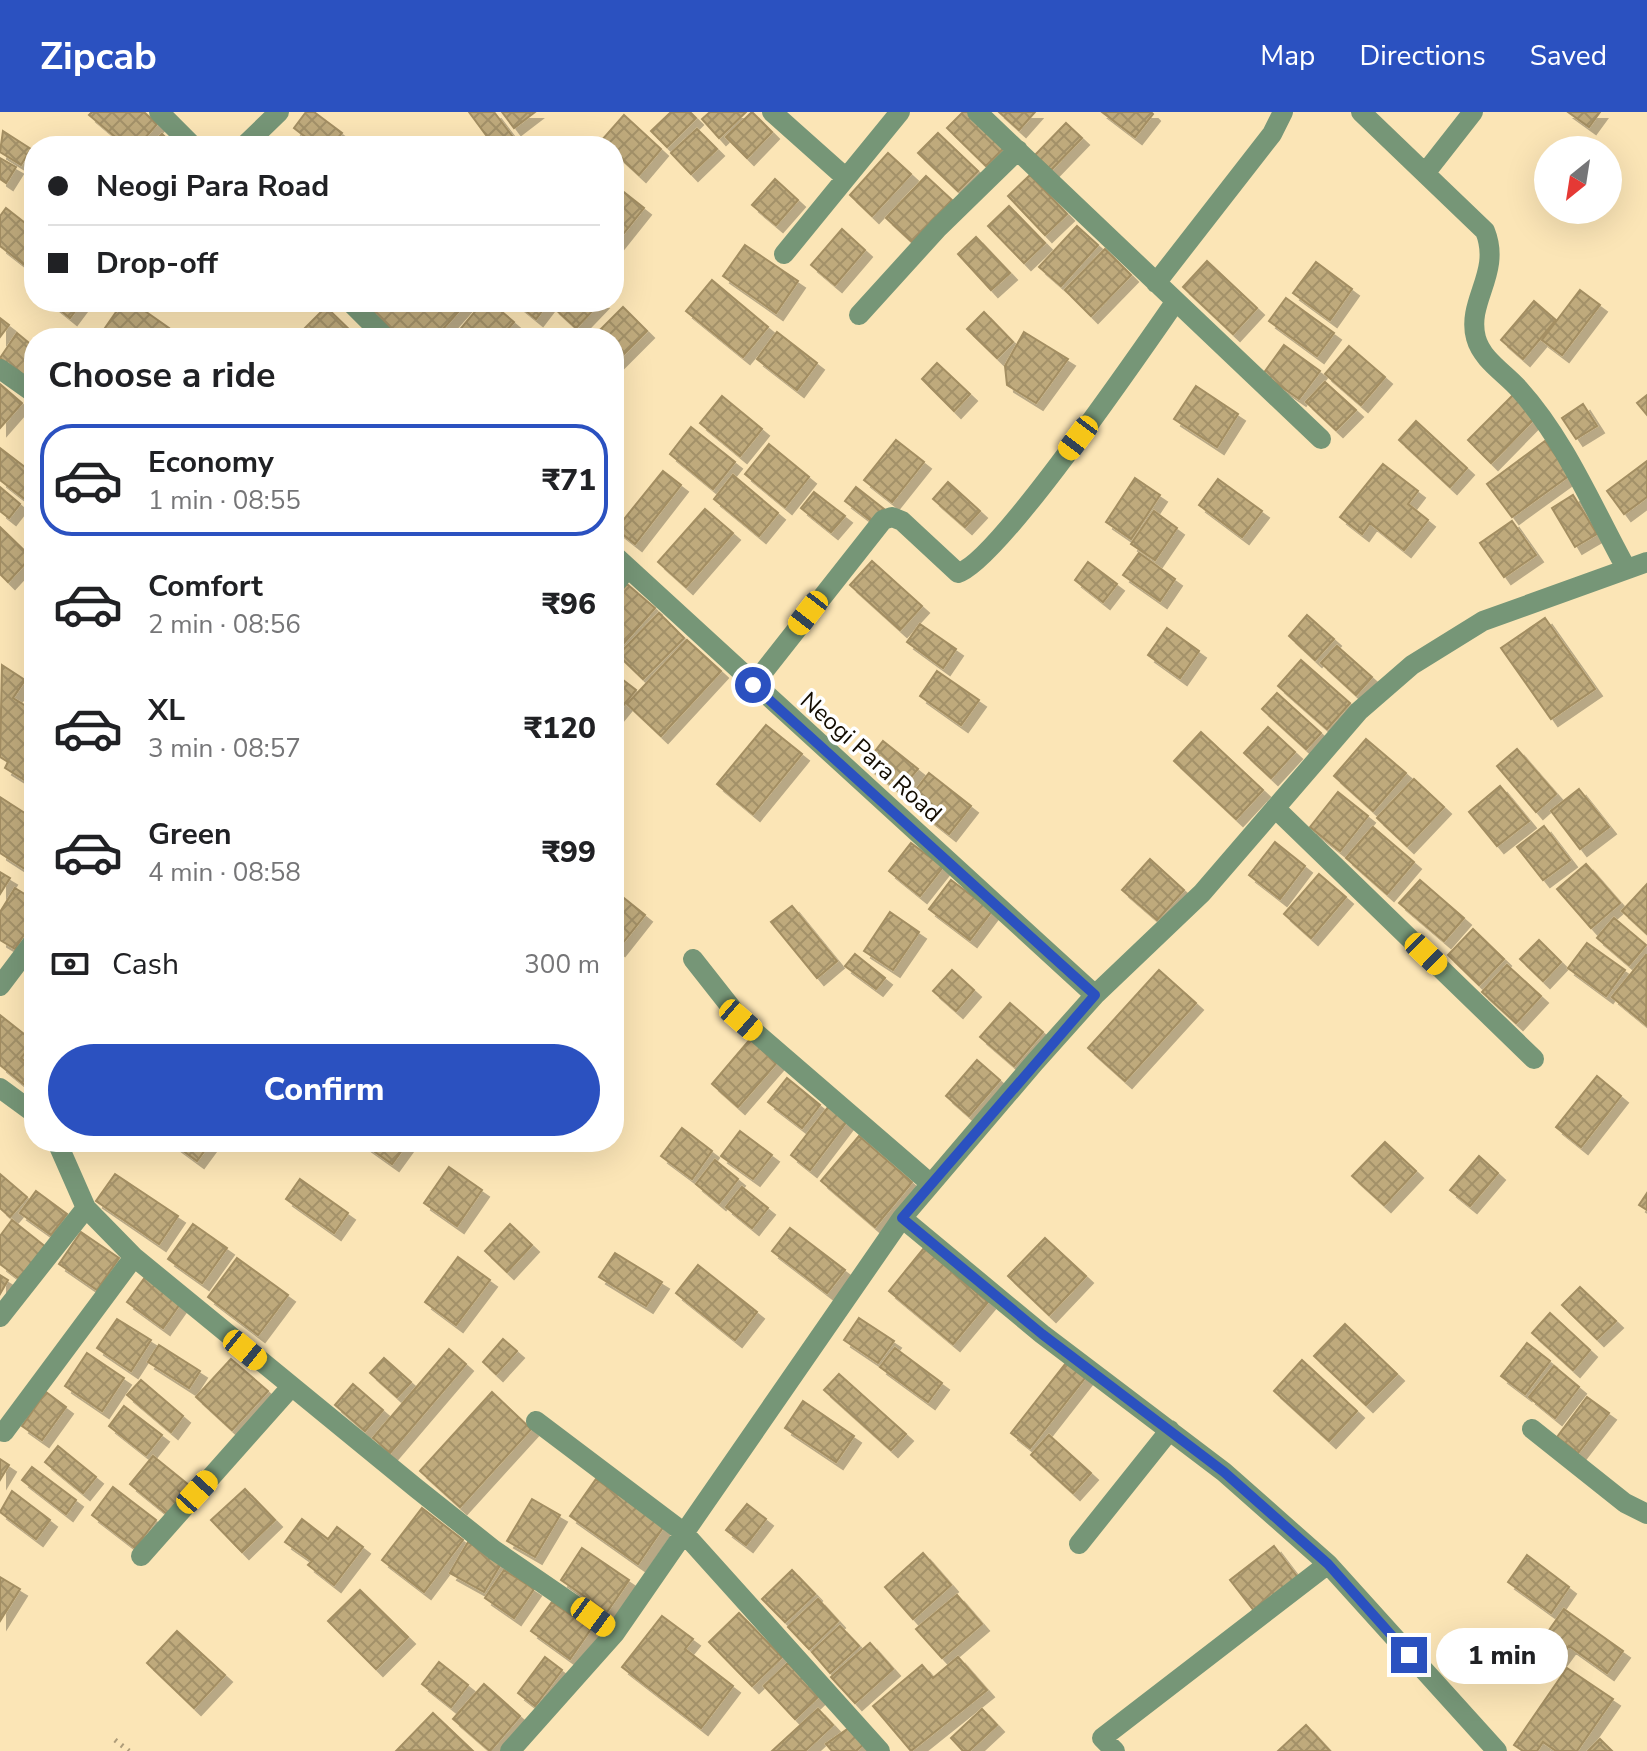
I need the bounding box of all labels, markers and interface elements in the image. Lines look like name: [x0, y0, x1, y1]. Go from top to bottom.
text: Zipcab: [40, 31, 157, 82]
text: Map: [1260, 37, 1315, 75]
text: Directions: [1359, 37, 1486, 75]
text: Saved: [1530, 37, 1607, 75]
north arrow: [1534, 136, 1622, 224]
map controls: [1534, 136, 1622, 224]
text: Neogi Para Road: [96, 166, 329, 207]
text: Drop-off: [96, 243, 218, 284]
text: Choose a ride: [48, 351, 276, 400]
car: [1054, 412, 1102, 464]
text: Economy: [148, 442, 274, 483]
icon: car: [52, 444, 124, 516]
text: ₹71: [542, 460, 596, 501]
text: 1 min · 08:55: [148, 483, 301, 518]
text: Comfort: [148, 566, 263, 607]
icon: car: [52, 568, 124, 640]
text: ₹96: [542, 584, 596, 625]
car: [784, 587, 832, 639]
text: 2 min · 08:56: [148, 607, 301, 642]
route start: [735, 667, 771, 703]
street label: Neogi Para Road: [793, 685, 949, 829]
text: XL: [148, 690, 185, 731]
icon: car: [52, 692, 124, 764]
text: ₹120: [524, 708, 596, 749]
text: 3 min · 08:57: [148, 731, 301, 766]
text: Green: [148, 814, 232, 855]
icon: car: [52, 816, 124, 888]
text: ₹99: [542, 832, 596, 873]
text: 4 min · 08:58: [148, 855, 301, 890]
car: [1400, 929, 1452, 979]
icon: cash: [48, 942, 92, 986]
text: Cash: [112, 944, 179, 985]
text: 300 m: [524, 947, 600, 982]
car: [715, 995, 767, 1045]
button: Confirm: [48, 1044, 600, 1136]
car: [219, 1326, 271, 1374]
car: [172, 1466, 222, 1518]
car: [567, 1593, 619, 1641]
callout: 1 min: [1437, 1627, 1569, 1683]
route end: [1391, 1637, 1427, 1673]
text: 1 min: [1468, 1638, 1536, 1673]

